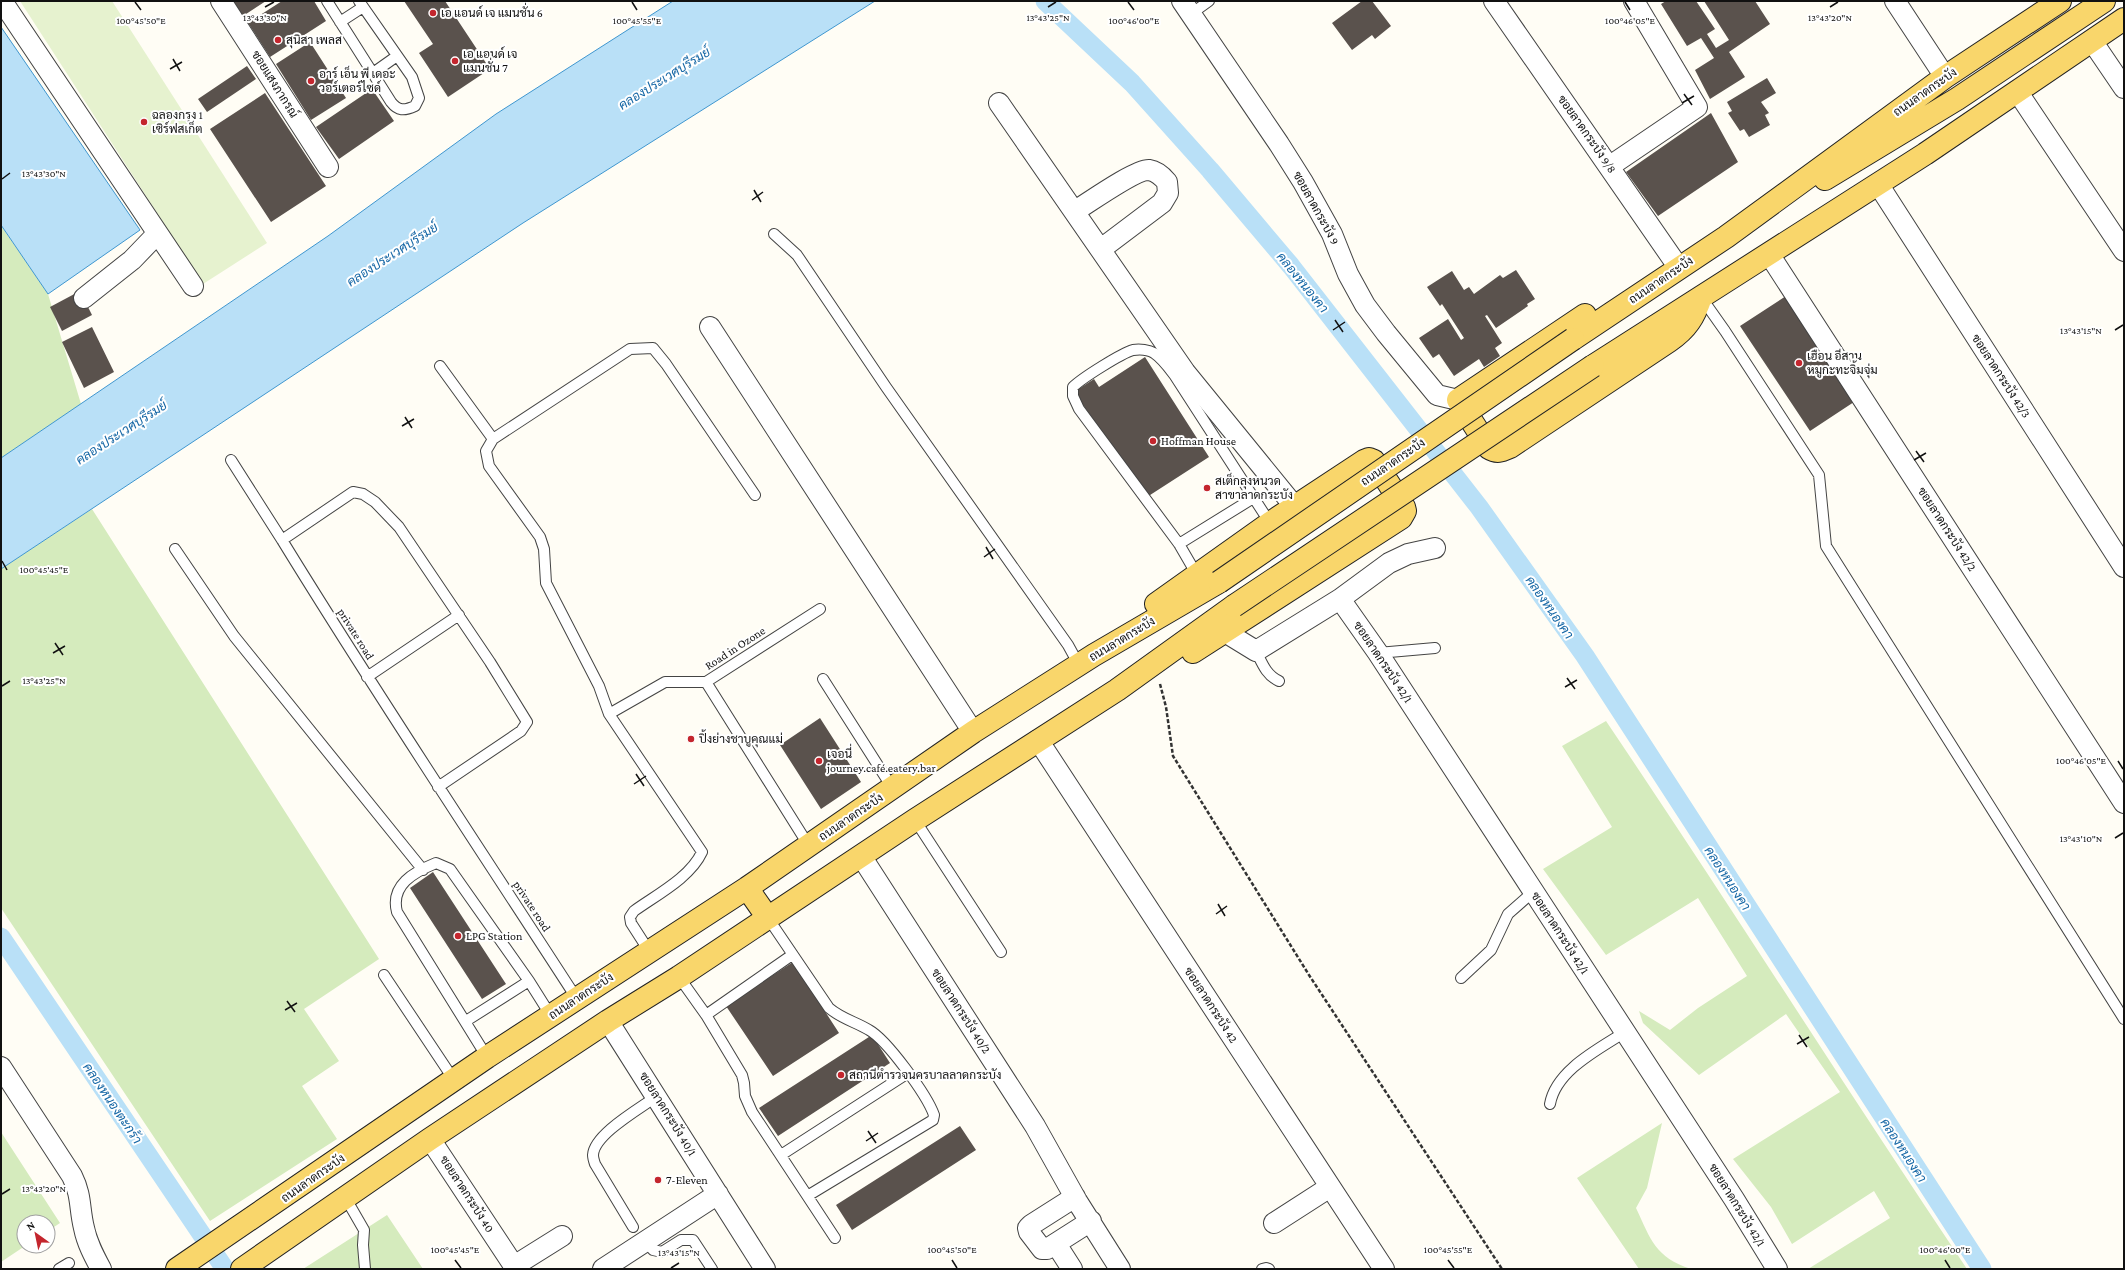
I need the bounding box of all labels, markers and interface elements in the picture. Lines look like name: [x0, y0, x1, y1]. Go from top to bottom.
place label: เอ แอนด์ เจ แมนชั่น 6: [441, 2, 543, 20]
marker: เอ แอนด์ เจ แมนชั่น 6: [428, 8, 438, 18]
text: 13°43'30"N: [243, 12, 287, 23]
text: 13°43'25"N: [1026, 12, 1070, 23]
text: 13°43'20"N: [1808, 12, 1852, 23]
text: 100°45'50"E: [116, 15, 166, 26]
text: 100°45'55"E: [613, 15, 662, 26]
text: 100°46'00"E: [1109, 15, 1160, 26]
text: 100°46'05"E: [1605, 15, 1655, 26]
place label: สุนิสา เพลส: [286, 33, 342, 49]
marker: สุนิสา เพลส: [273, 35, 283, 45]
water label: คลองประเวศบุรีรมย์: [614, 41, 716, 114]
place label: เอ แอนด์ เจ แมนชั่น 7: [463, 46, 517, 75]
street label: ซอยแสงภากรณ์: [249, 47, 302, 120]
marker: เอ แอนด์ เจ แมนชั่น 7: [450, 56, 460, 66]
place label: อาร์ เอ็น พี เดอะ วอร์เตอร์ไซด์: [319, 65, 396, 95]
street label: ถนนลาดกระบัง: [1890, 65, 1960, 119]
marker: อาร์ เอ็น พี เดอะ วอร์เตอร์ไซด์: [306, 76, 316, 86]
street label: ซอยลาดกระบัง 9/8: [1555, 92, 1619, 176]
place label: ฉลองกรุง 1 เซิร์ฟสเก็ต: [152, 108, 203, 136]
marker: ฉลองกรุง 1 เซิร์ฟสเก็ต: [139, 117, 149, 127]
text: 13°43'30"N: [22, 168, 66, 179]
street label: ซอยลาดกระบัง 9: [1290, 169, 1342, 247]
water label: คลองประเวศบุรีรมย์: [343, 217, 443, 291]
water label: คลองหนองคา: [1274, 249, 1331, 315]
street label: ถนนลาดกระบัง: [1626, 253, 1696, 307]
text: 13°43'15"N: [2060, 325, 2102, 336]
street label: ซอยลาดกระบัง 42/3: [1969, 331, 2033, 421]
place label: เฮือน อีสาน หมูกะทะจิ้มจุ่ม: [1807, 348, 1878, 379]
marker: เฮือน อีสาน หมูกะทะจิ้มจุ่ม: [1794, 358, 1804, 368]
water label: คลองประเวศบุรีรมย์: [72, 395, 172, 469]
place label: Hoffman House: [1161, 434, 1236, 448]
street label: ถนนลาดกระบัง: [1358, 435, 1428, 489]
marker: Hoffman House: [1148, 436, 1158, 446]
place label: สเต็กลุงหนวด สาขาลาดกระบัง: [1215, 472, 1293, 502]
marker: สเต็กลุงหนวด สาขาลาดกระบัง: [1202, 483, 1212, 493]
street label: ซอยลาดกระบัง 42/2: [1915, 484, 1980, 574]
text: 100°45'45"E: [20, 564, 69, 575]
water label: คลองหนองคา: [1522, 573, 1577, 642]
street label: private road: [335, 606, 378, 663]
street label: ถนนลาดกระบัง: [1086, 614, 1158, 664]
street label: ซอยลาดกระบัง 42/1: [1351, 619, 1415, 705]
street label: Road in Ozone: [702, 623, 768, 673]
text: 13°43'25"N: [22, 675, 66, 686]
place label: ปิ้งย่างชาบูคุณแม่: [699, 729, 783, 748]
marker: ปิ้งย่างชาบูคุณแม่: [686, 734, 696, 744]
place label: เจอนี่ journey.café.eatery.bar: [826, 743, 937, 775]
text: 100°46'05"E: [2056, 755, 2106, 766]
marker: เจอนี่ journey.café.eatery.bar: [814, 756, 824, 766]
street label: ถนนลาดกระบัง: [816, 790, 886, 844]
text: 13°43'10"N: [2060, 833, 2103, 844]
water label: คลองหนองคา: [1701, 844, 1754, 913]
street label: private road: [510, 878, 554, 935]
street label: ซอยลาดกระบัง 42/1: [1528, 889, 1592, 977]
place label: LPG Station: [466, 929, 523, 943]
marker: LPG Station: [453, 931, 463, 941]
street label: ซอยลาดกระบัง 42: [1181, 965, 1241, 1046]
street label: ซอยลาดกระบัง 40/2: [928, 966, 994, 1056]
street label: ถนนลาดกระบัง: [546, 970, 616, 1022]
water label: คลองหนองตะกร้า: [80, 1060, 146, 1146]
place label: สถานีตำรวจนครบาลลาดกระบัง: [849, 1067, 1002, 1082]
street label: ซอยลาดกระบัง 40/1: [637, 1070, 699, 1158]
marker: สถานีตำรวจนครบาลลาดกระบัง: [836, 1070, 846, 1080]
water label: คลองหนองคา: [1877, 1116, 1930, 1185]
street label: ถนนลาดกระบัง: [278, 1151, 348, 1205]
street label: ซอยลาดกระบัง 40: [437, 1153, 497, 1235]
street label: ซอยลาดกระบัง 42/1: [1706, 1161, 1768, 1249]
place label: 7-Eleven: [666, 1173, 708, 1187]
marker: 7-Eleven: [653, 1175, 663, 1185]
text: 13°43'20"N: [22, 1183, 66, 1194]
north arrow: [16, 1214, 56, 1254]
text: N: [24, 1218, 37, 1233]
text: 100°45'45"E: [431, 1244, 480, 1255]
text: 100°45'50"E: [927, 1244, 977, 1255]
text: 100°45'55"E: [1424, 1244, 1473, 1255]
text: 100°46'00"E: [1920, 1244, 1971, 1255]
text: 13°43'15"N: [658, 1247, 700, 1258]

